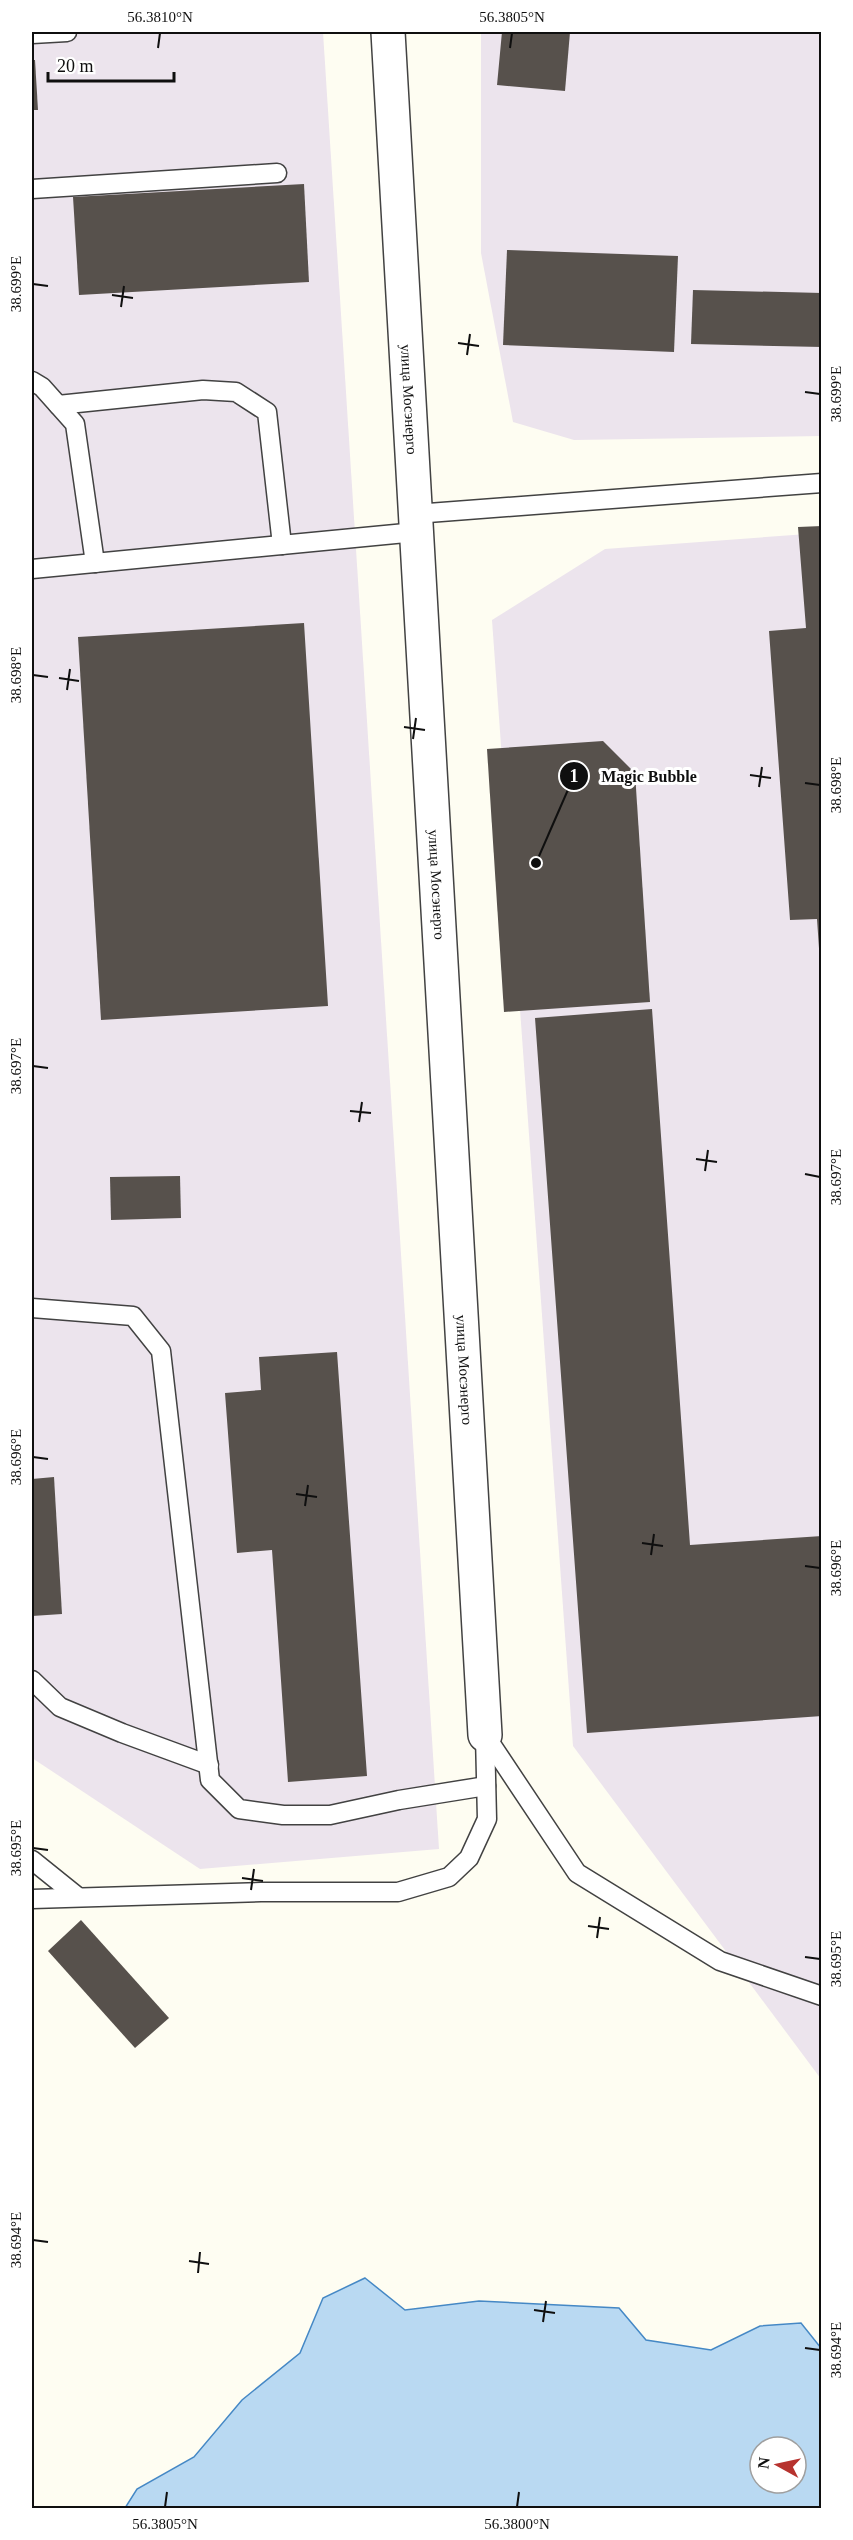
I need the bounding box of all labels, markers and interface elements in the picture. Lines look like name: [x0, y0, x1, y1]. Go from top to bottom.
text: 56.3810°N: [127, 9, 193, 25]
text: 56.3805°N: [479, 9, 545, 25]
scale bar: [48, 45, 174, 83]
text: 20 m: [57, 56, 94, 76]
text: 38.699°E: [8, 256, 24, 312]
street label: улица Мосэнерго: [398, 344, 420, 455]
text: 38.699°E: [828, 366, 844, 422]
text: 38.698°E: [8, 647, 24, 703]
text: 38.698°E: [828, 757, 844, 813]
callout: Magic Bubble: [559, 759, 709, 793]
text: 1: [570, 766, 579, 786]
text: Magic Bubble: [601, 768, 697, 786]
street label: улица Мосэнерго: [425, 829, 448, 940]
text: 38.697°E: [8, 1038, 24, 1094]
text: 38.697°E: [828, 1149, 844, 1205]
street label: улица Мосэнерго: [453, 1314, 475, 1425]
text: 38.696°E: [8, 1429, 24, 1485]
text: 38.696°E: [828, 1540, 844, 1596]
text: 38.695°E: [8, 1820, 24, 1876]
text: 38.695°E: [828, 1931, 844, 1987]
text: 38.694°E: [8, 2212, 24, 2268]
text: 38.694°E: [828, 2322, 844, 2378]
north arrow: [748, 2435, 808, 2495]
text: N: [754, 2456, 773, 2470]
text: 56.3805°N: [132, 2516, 198, 2532]
text: 56.3800°N: [484, 2516, 550, 2532]

